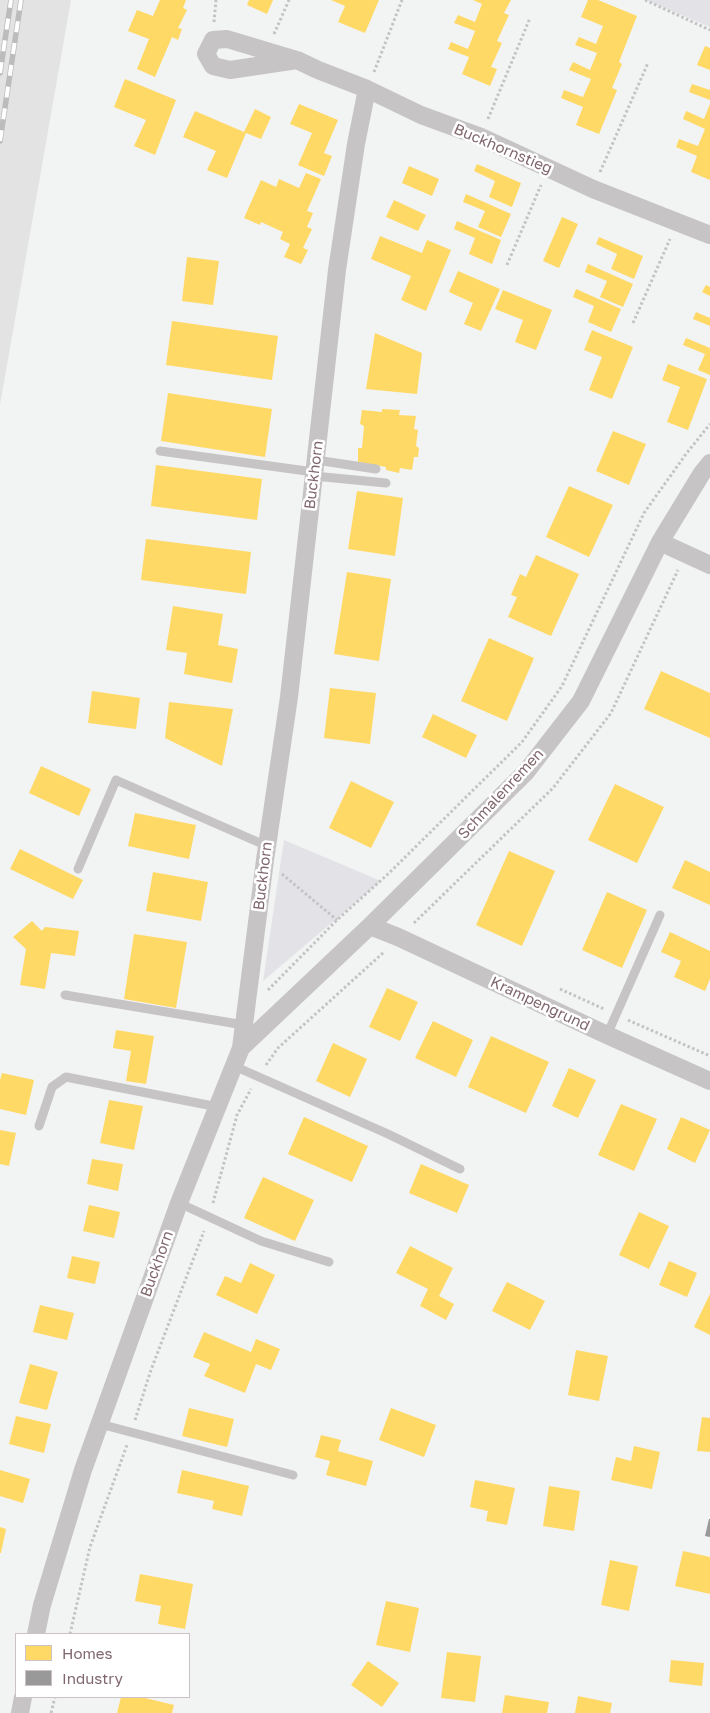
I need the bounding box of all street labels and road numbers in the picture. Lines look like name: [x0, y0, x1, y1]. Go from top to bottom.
street label: Buckhornstieg: [451, 120, 555, 178]
street label: Buckhorn: [301, 440, 327, 510]
street label: Schmalenremen: [455, 745, 547, 843]
street label: Buckhorn: [250, 841, 276, 911]
street label: Krampengrund: [487, 973, 593, 1035]
street label: Buckhorn: [137, 1228, 177, 1300]

